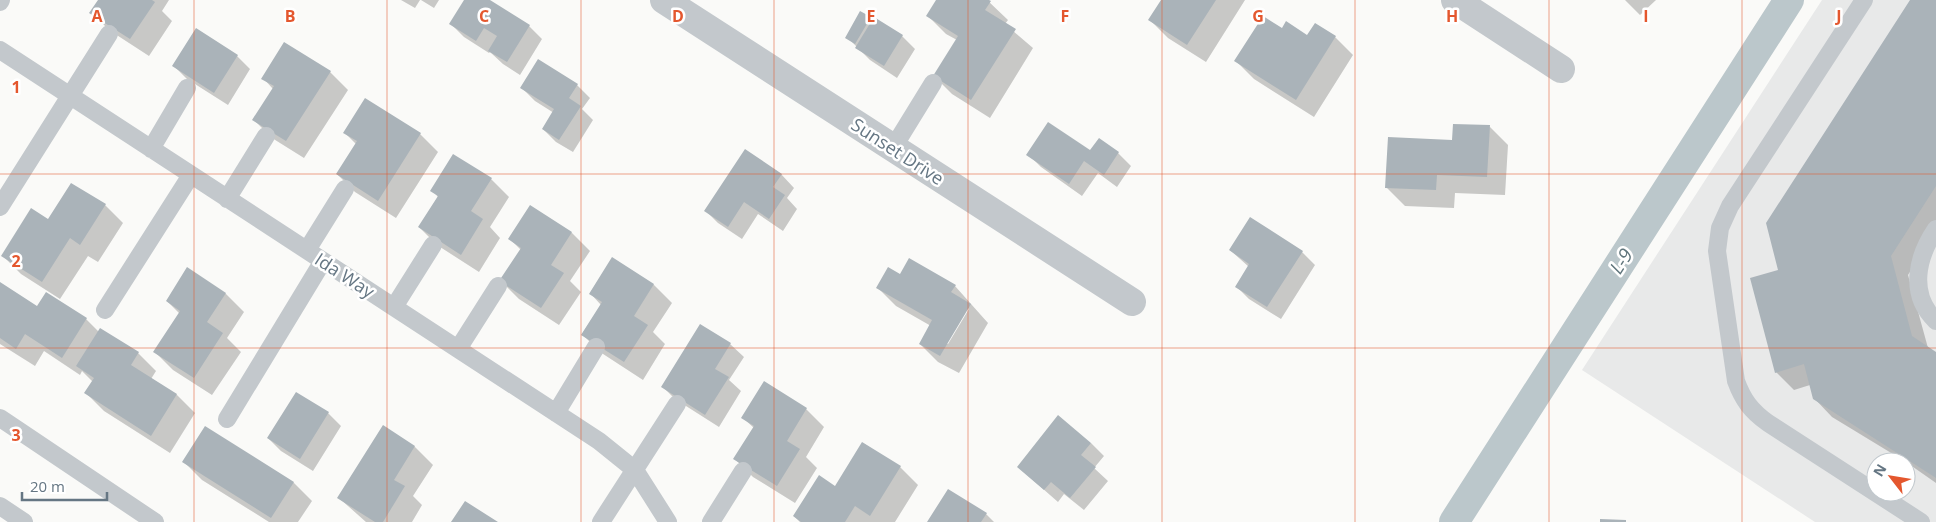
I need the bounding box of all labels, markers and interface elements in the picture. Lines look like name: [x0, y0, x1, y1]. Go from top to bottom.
text: A: [91, 5, 103, 27]
text: B: [285, 5, 295, 27]
text: C: [479, 5, 489, 27]
text: D: [672, 5, 684, 27]
text: E: [867, 5, 876, 27]
text: F: [1061, 5, 1069, 27]
text: G: [1252, 5, 1264, 27]
text: H: [1446, 5, 1458, 27]
text: I: [1643, 5, 1649, 27]
text: J: [1834, 5, 1842, 27]
text: 1: [11, 76, 21, 98]
street label: Sunset Drive: [847, 112, 949, 190]
water label: L-9: [1603, 243, 1639, 279]
street label: Ida Way: [311, 247, 380, 304]
text: 2: [11, 250, 21, 272]
text: 3: [11, 424, 21, 446]
north arrow: [1866, 452, 1916, 502]
text: N: [1868, 460, 1891, 480]
scale bar: [22, 470, 108, 502]
text: 20 m: [30, 476, 65, 496]

